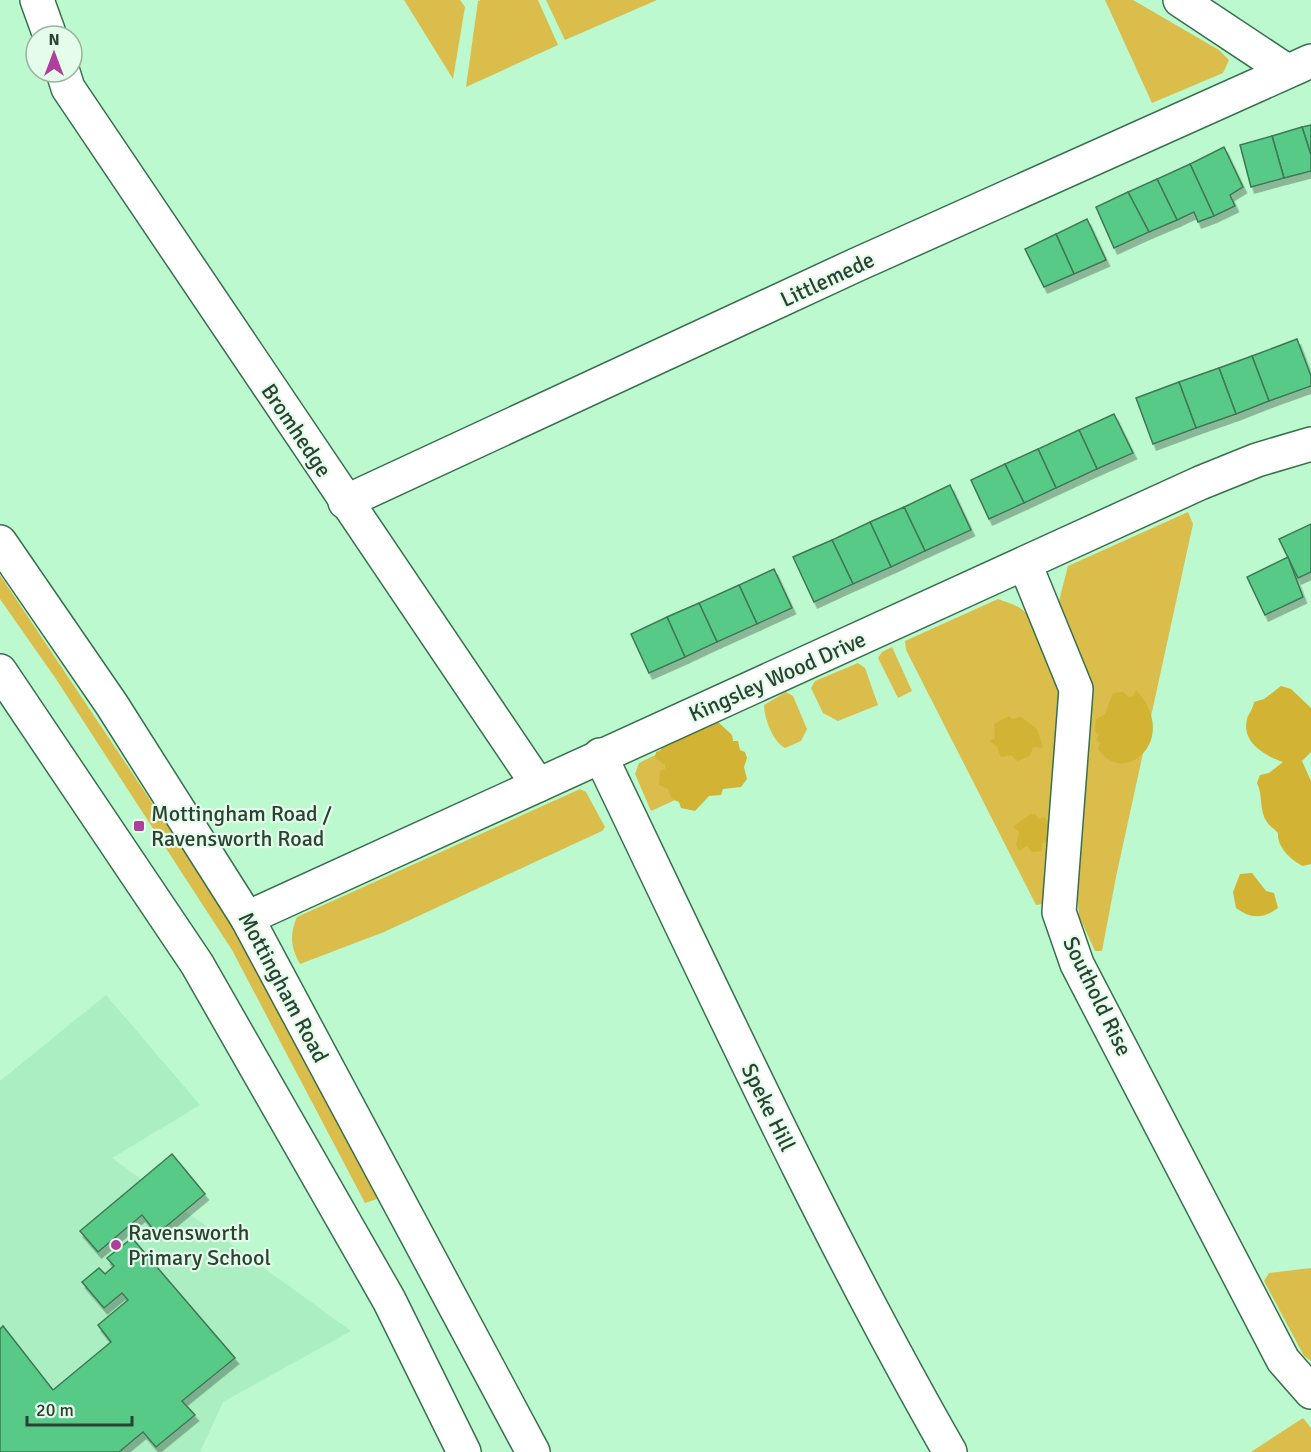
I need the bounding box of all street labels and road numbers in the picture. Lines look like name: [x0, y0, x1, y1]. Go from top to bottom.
street label: Littlemede: [776, 246, 879, 313]
street label: Bromhedge: [255, 378, 338, 482]
street label: Kingsley Wood Drive: [685, 625, 870, 728]
street label: Mottingham Road: [232, 907, 335, 1067]
street label: Southold Rise: [1057, 932, 1138, 1060]
street label: Speke Hill: [736, 1059, 801, 1156]

